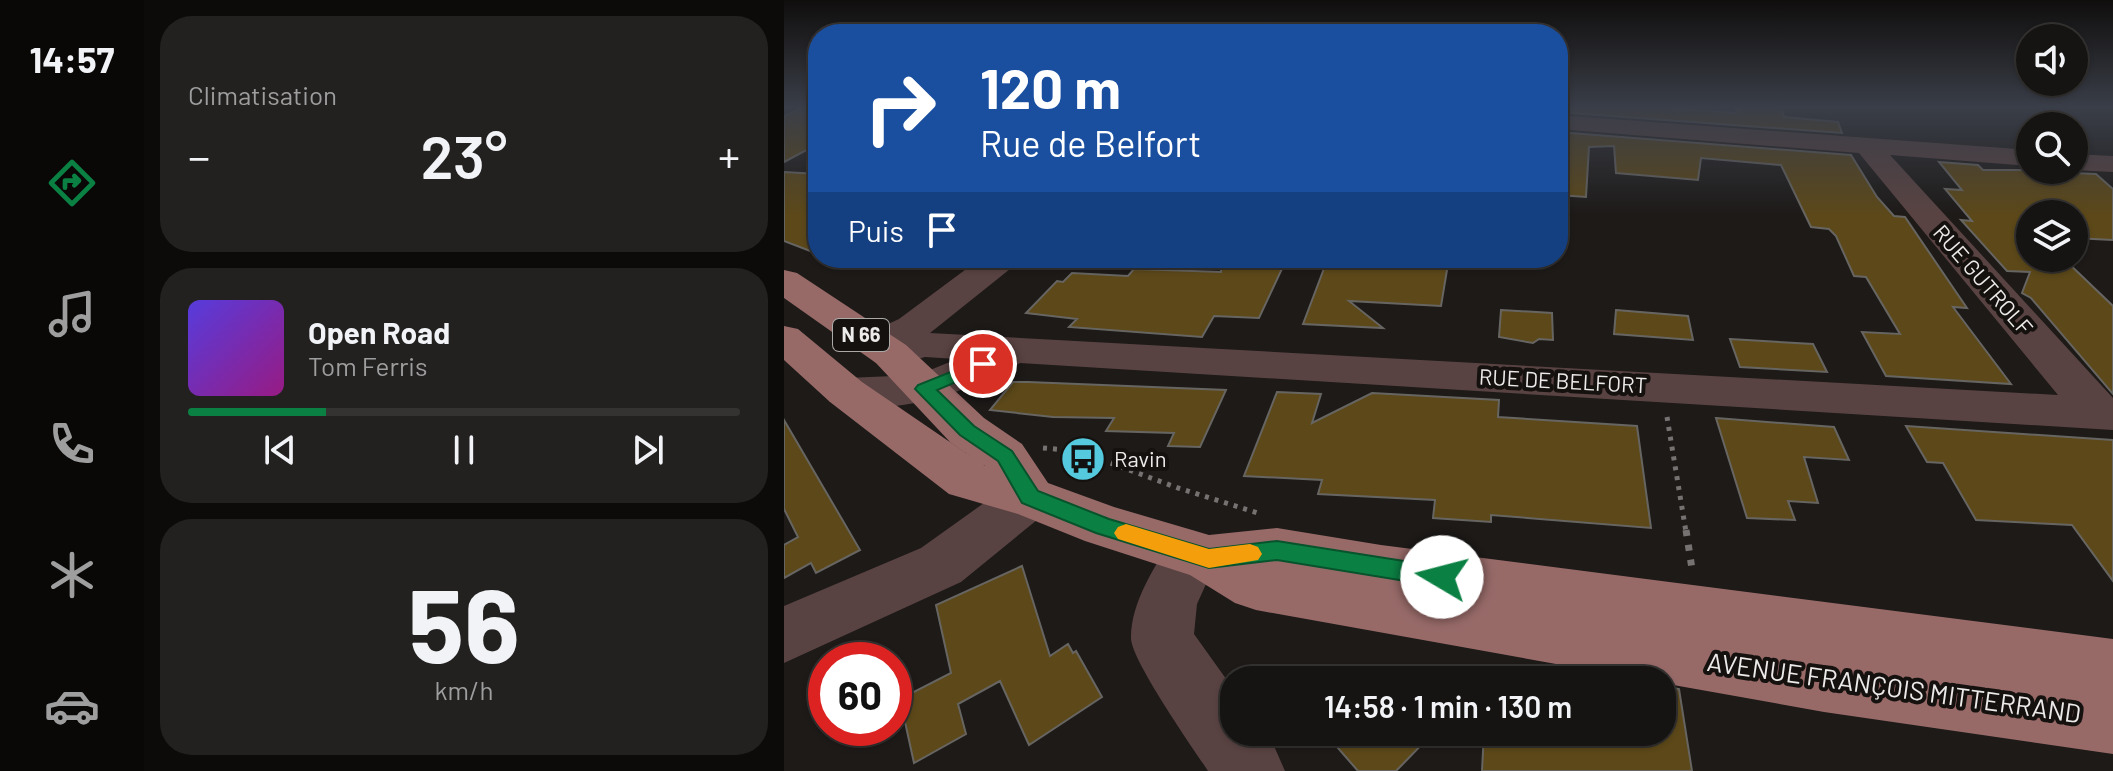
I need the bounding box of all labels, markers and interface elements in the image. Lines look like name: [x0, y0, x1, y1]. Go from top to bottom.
map controls: [2016, 24, 2088, 272]
button: sound: [2016, 24, 2088, 96]
text: 14:57: [30, 37, 114, 80]
text: 120 m: [980, 53, 1121, 120]
icon: right: [848, 56, 952, 160]
text: Climatisation: [188, 79, 337, 110]
button: search: [2016, 112, 2088, 184]
text: 23°: [421, 119, 507, 191]
text: Rue de Belfort: [980, 121, 1201, 164]
text: −: [188, 129, 210, 182]
text: +: [718, 129, 740, 182]
icon: directions: [44, 155, 100, 211]
button: layers: [2016, 200, 2088, 272]
icon: arrive: [920, 208, 964, 252]
text: Puis: [848, 212, 904, 248]
street label: RUE GUTROLF: [1929, 219, 2039, 340]
icon: music: [44, 286, 100, 342]
text: Open Road: [308, 314, 450, 350]
road number: N 66: [833, 319, 889, 351]
pin: [949, 330, 1017, 398]
icon: arrive: [961, 342, 1005, 386]
text: Tom Ferris: [308, 350, 428, 381]
street label: RUE DE BELFORT: [1478, 363, 1648, 397]
icon: phone: [44, 416, 100, 472]
icon: previous: [258, 428, 302, 472]
icon: pause: [442, 428, 486, 472]
icon: next: [626, 428, 670, 472]
bus stop icon: Ravin: [1059, 435, 1107, 483]
place label: Ravin: [1114, 445, 1167, 471]
position arrow: [1400, 535, 1484, 619]
icon: climate: [44, 547, 100, 603]
text: 56: [408, 559, 520, 684]
speed limit sign: 60: [808, 642, 912, 746]
street label: AVENUE FRANÇOIS MITTERRAND: [1705, 645, 2083, 728]
text: km/h: [435, 674, 493, 705]
icon: car: [44, 678, 100, 734]
text: 14:58 · 1 min · 130 m: [1324, 688, 1572, 724]

